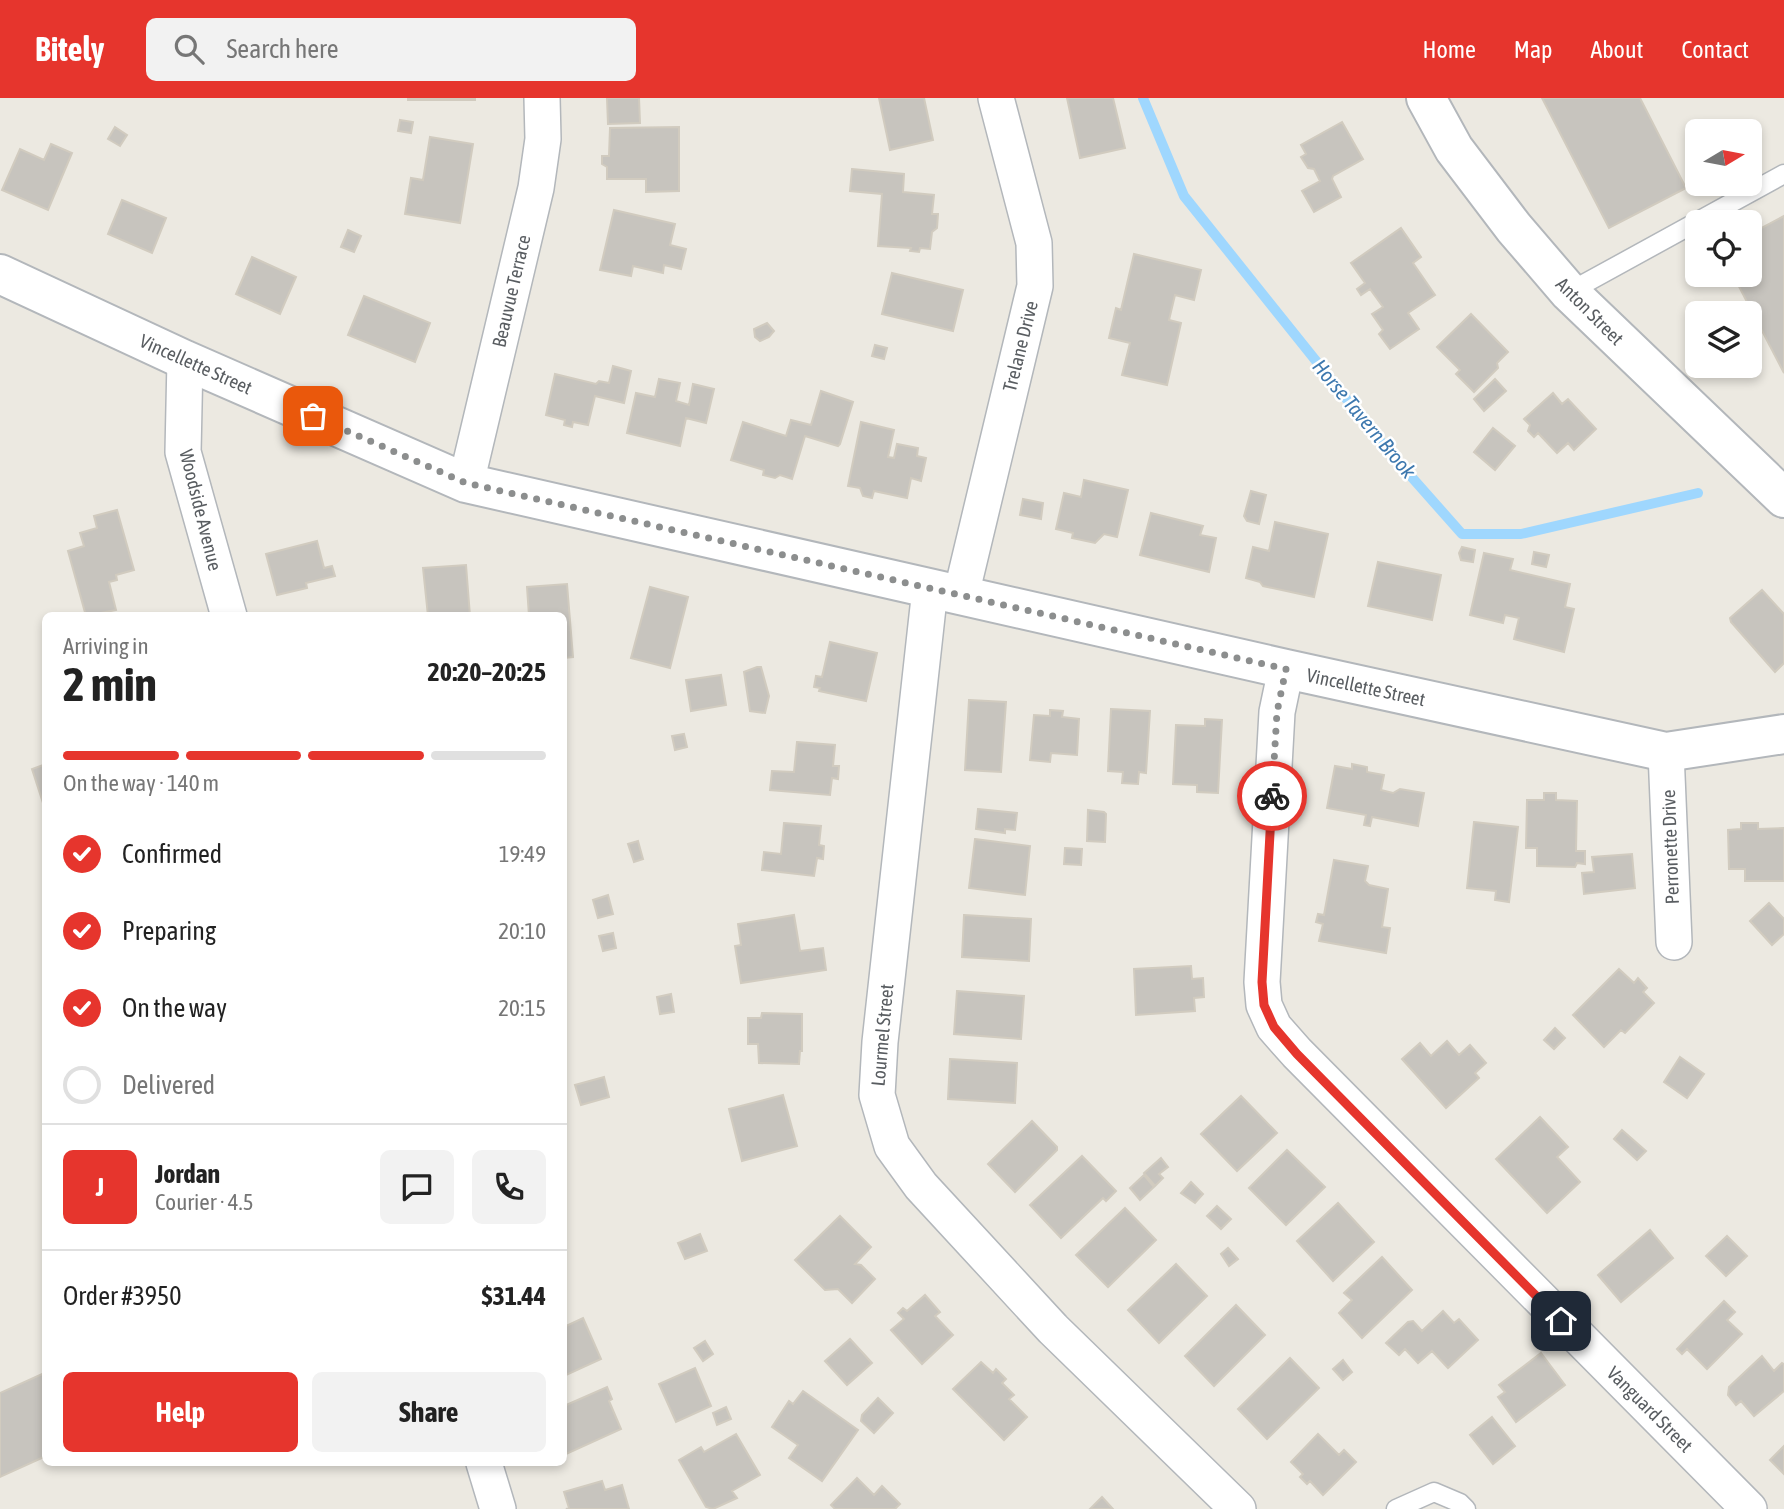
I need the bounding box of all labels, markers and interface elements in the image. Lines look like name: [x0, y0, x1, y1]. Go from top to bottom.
search box: [146, 18, 636, 81]
text: Bitely: [35, 30, 104, 68]
icon: search: [170, 30, 208, 68]
text: Search here: [226, 34, 339, 64]
text: Home: [1422, 36, 1476, 63]
text: Map: [1514, 36, 1552, 63]
text: About: [1590, 36, 1643, 63]
text: Contact: [1681, 36, 1749, 63]
north arrow: [1685, 119, 1762, 196]
map controls: [1685, 119, 1762, 378]
button: locate: [1685, 210, 1762, 287]
street label: Beauvue Terrace: [487, 232, 535, 350]
street label: Anton Street: [1552, 273, 1628, 349]
street label: Trelane Drive: [998, 298, 1042, 394]
button: layers: [1685, 301, 1762, 378]
street label: Vincellette Street: [136, 329, 256, 399]
water label: Horse Tavern Brook: [1308, 354, 1422, 483]
pin: [283, 386, 343, 446]
icon: bag: [294, 397, 332, 435]
street label: Woodside Avenue: [175, 447, 227, 573]
text: Arriving in: [63, 633, 149, 659]
text: 20:20–20:25: [428, 657, 546, 687]
text: 2 min: [63, 658, 157, 711]
street label: Vincellette Street: [1305, 664, 1427, 710]
courier: [1237, 761, 1307, 831]
text: On the way · 140 m: [63, 770, 219, 796]
icon: bike: [1253, 777, 1291, 815]
street label: Perronette Drive: [1657, 789, 1683, 905]
icon: check: [63, 835, 101, 873]
text: Confirmed: [122, 839, 222, 869]
text: 19:49: [499, 841, 546, 867]
icon: check: [63, 912, 101, 950]
text: Preparing: [122, 916, 216, 946]
text: 20:10: [498, 918, 546, 944]
street label: Lourmel Street: [867, 983, 897, 1087]
icon: check: [63, 989, 101, 1027]
text: On the way: [122, 993, 227, 1023]
text: 20:15: [498, 995, 546, 1021]
text: Delivered: [122, 1070, 215, 1100]
button: chat: [380, 1150, 454, 1224]
button: phone: [472, 1150, 546, 1224]
text: Jordan: [155, 1159, 220, 1189]
text: J: [96, 1172, 104, 1202]
text: Courier · 4.5: [155, 1189, 254, 1215]
text: Order #3950: [63, 1281, 182, 1311]
text: $31.44: [482, 1281, 546, 1311]
pin: [1531, 1291, 1591, 1351]
icon: home: [1542, 1302, 1580, 1340]
street label: Vanguard Street: [1603, 1362, 1697, 1456]
button: Help: [63, 1372, 298, 1452]
button: Share: [312, 1372, 546, 1452]

